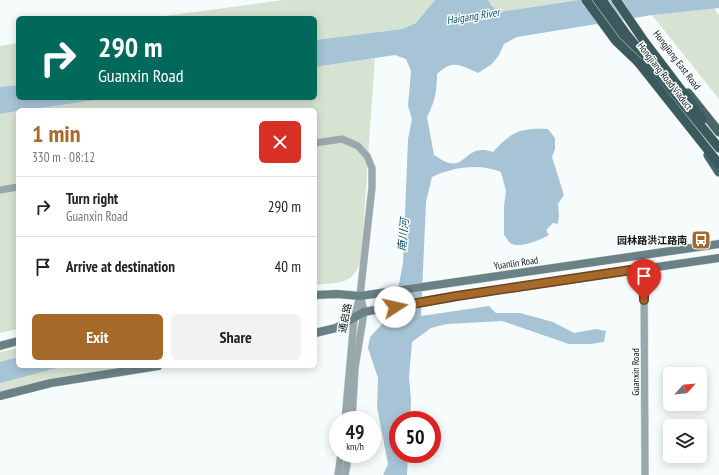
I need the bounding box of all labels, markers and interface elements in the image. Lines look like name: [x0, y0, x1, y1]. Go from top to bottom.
water label: Haigang River: [446, 5, 502, 27]
text: 290 m: [98, 28, 162, 65]
street label: Hongjiang East Road: [650, 28, 704, 92]
icon: right: [32, 32, 84, 84]
street label: Hongjiang Road Viaduct: [635, 40, 696, 113]
text: Guanxin Road: [98, 64, 184, 87]
text: 1 min: [32, 118, 80, 149]
button: close: [259, 121, 301, 163]
text: 330 m · 08:12: [32, 149, 95, 166]
text: Turn right: [66, 189, 118, 208]
icon: right: [32, 196, 54, 218]
text: 290 m: [268, 197, 301, 216]
text: Guanxin Road: [66, 208, 128, 225]
water label: 南川河: [395, 216, 412, 252]
bus stop icon: 园林路洪江路南: [690, 229, 712, 251]
place label: 园林路洪江路南: [617, 234, 687, 247]
street label: Yuanlin Road: [493, 253, 539, 273]
icon: arrive: [32, 256, 54, 278]
text: Arrive at destination: [66, 257, 175, 276]
text: 40 m: [275, 257, 301, 276]
pin: [627, 259, 661, 300]
icon: arrive: [633, 265, 655, 287]
position arrow: [374, 286, 416, 328]
street label: 通启路: [336, 302, 354, 334]
button: Exit: [32, 314, 163, 360]
button: Share: [171, 314, 301, 360]
street label: Guanxin Road: [629, 348, 642, 396]
north arrow: [663, 367, 707, 411]
map controls: [663, 367, 707, 463]
speed limit sign: 50: [389, 411, 441, 463]
text: 49: [345, 419, 365, 445]
button: layers: [663, 419, 707, 463]
text: km/h: [346, 440, 364, 453]

